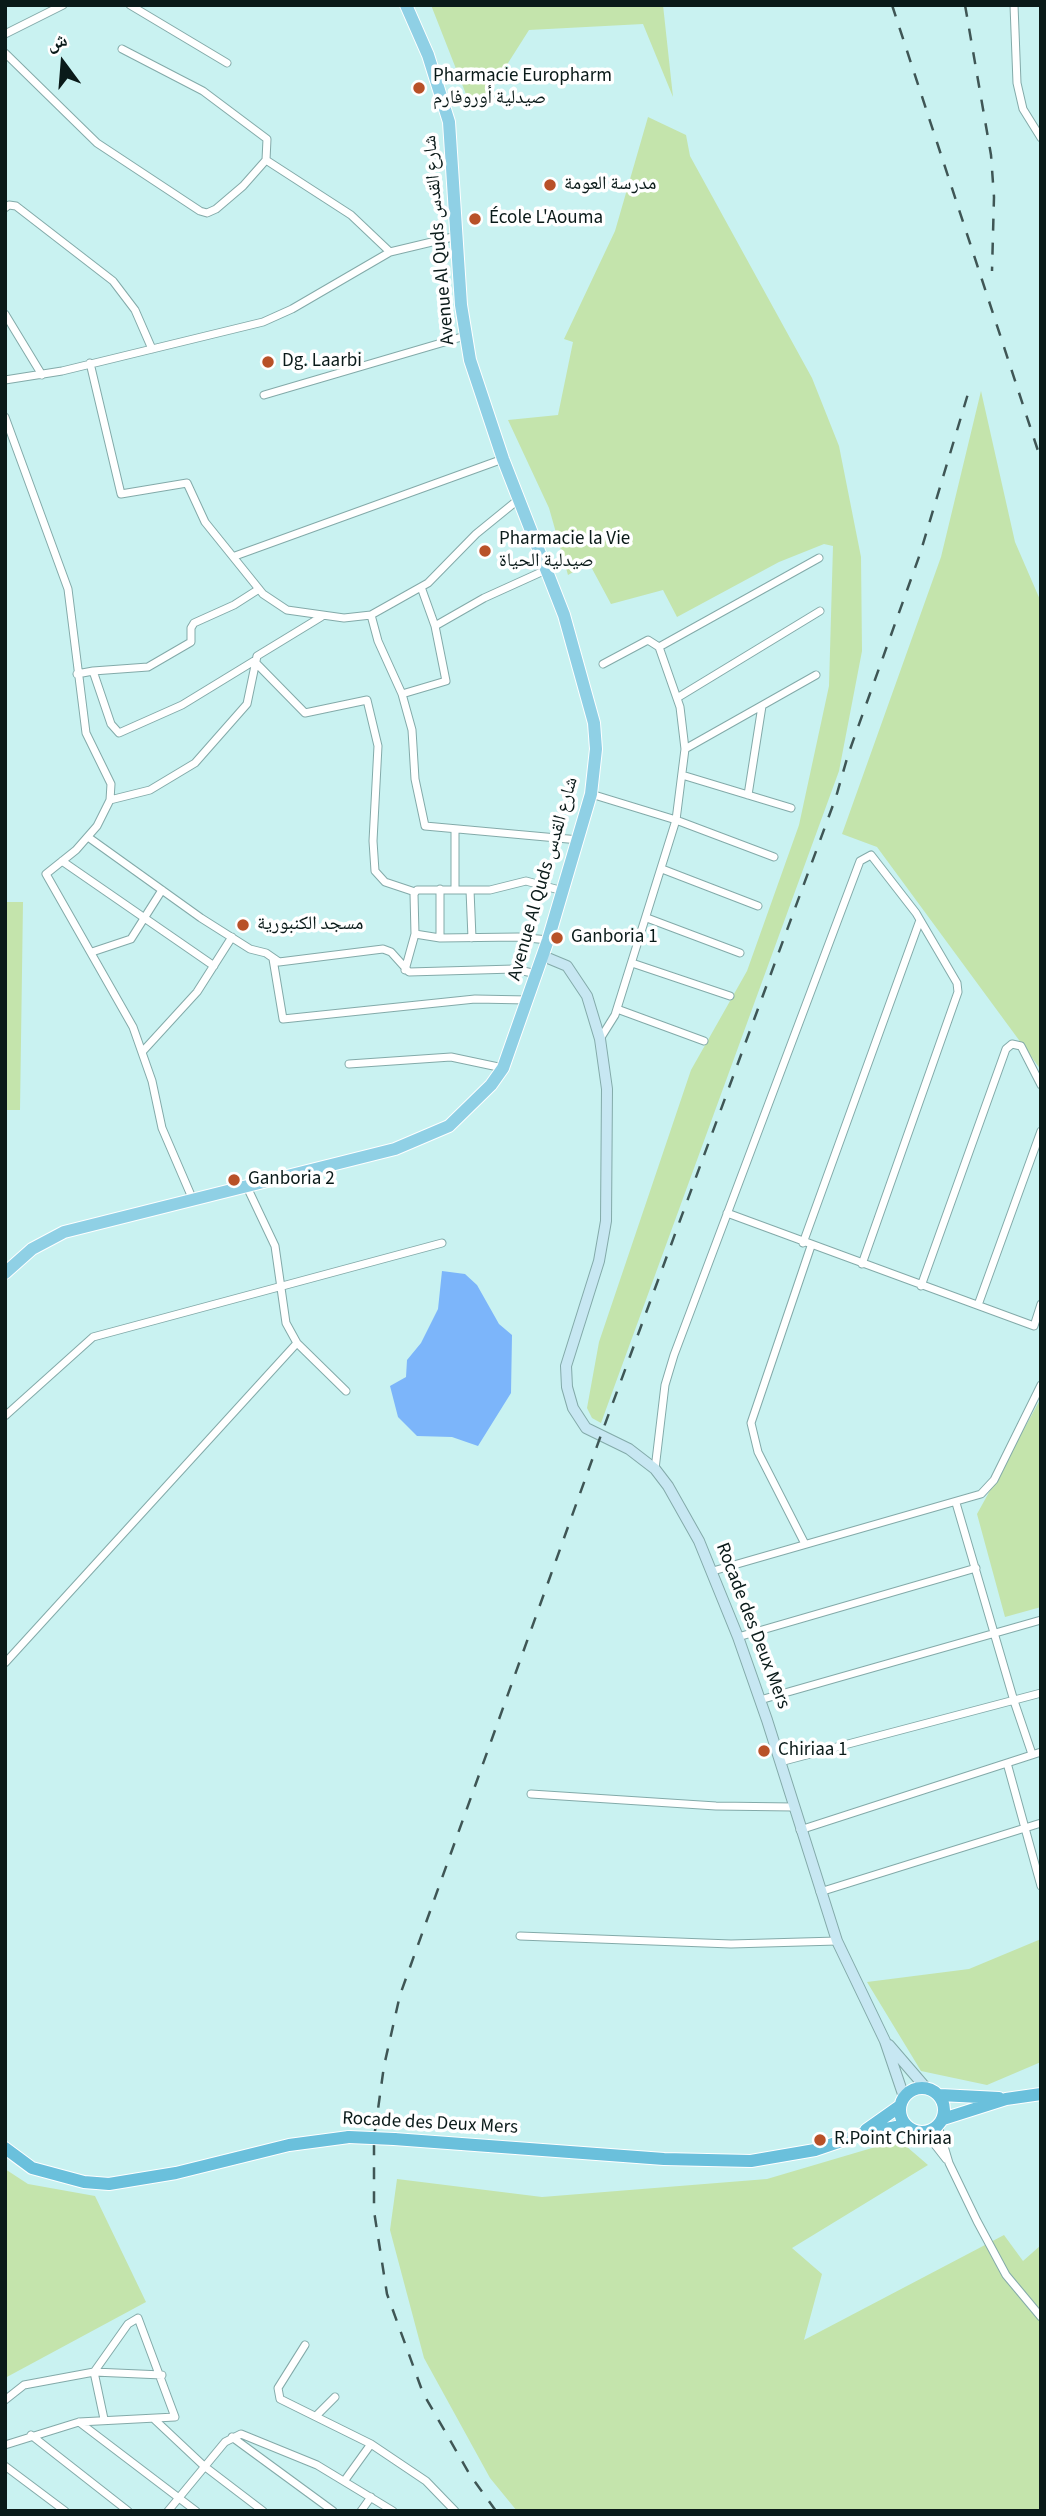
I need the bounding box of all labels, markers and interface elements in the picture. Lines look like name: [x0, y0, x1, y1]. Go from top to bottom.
text: ش: [44, 27, 70, 58]
north arrow: [28, 28, 98, 98]
place label: Pharmacie Europharm صيدلية أوروفارم: [433, 66, 612, 110]
marker: Pharmacie Europharm صيدلية أوروفارم: [411, 80, 427, 96]
street label: Avenue Al Quds شارع القدس: [419, 134, 461, 346]
place label: مدرسة العومة: [564, 174, 656, 196]
marker: مدرسة العومة: [542, 177, 558, 193]
place label: École L'Aouma: [489, 208, 603, 230]
marker: École L'Aouma: [467, 211, 483, 227]
place label: Dg. Laarbi: [282, 351, 362, 373]
marker: Dg. Laarbi: [260, 354, 276, 370]
place label: Pharmacie la Vie صيدلية الحياة: [499, 529, 630, 573]
marker: Pharmacie la Vie صيدلية الحياة: [477, 543, 493, 559]
street label: Avenue Al Quds شارع القدس: [504, 775, 584, 983]
place label: مسجد الكنبورية: [257, 914, 363, 936]
marker: مسجد الكنبورية: [235, 917, 251, 933]
place label: Ganboria 1: [571, 927, 658, 949]
marker: Ganboria 1: [549, 930, 565, 946]
place label: Ganboria 2: [248, 1169, 335, 1191]
marker: Ganboria 2: [226, 1172, 242, 1188]
street label: Rocade des Deux Mers: [710, 1540, 794, 1712]
place label: Chiriaa 1: [778, 1740, 848, 1762]
marker: Chiriaa 1: [756, 1743, 772, 1759]
street label: Rocade des Deux Mers: [342, 2108, 518, 2140]
place label: R.Point Chiriaa: [834, 2129, 952, 2151]
marker: R.Point Chiriaa: [812, 2132, 828, 2148]

